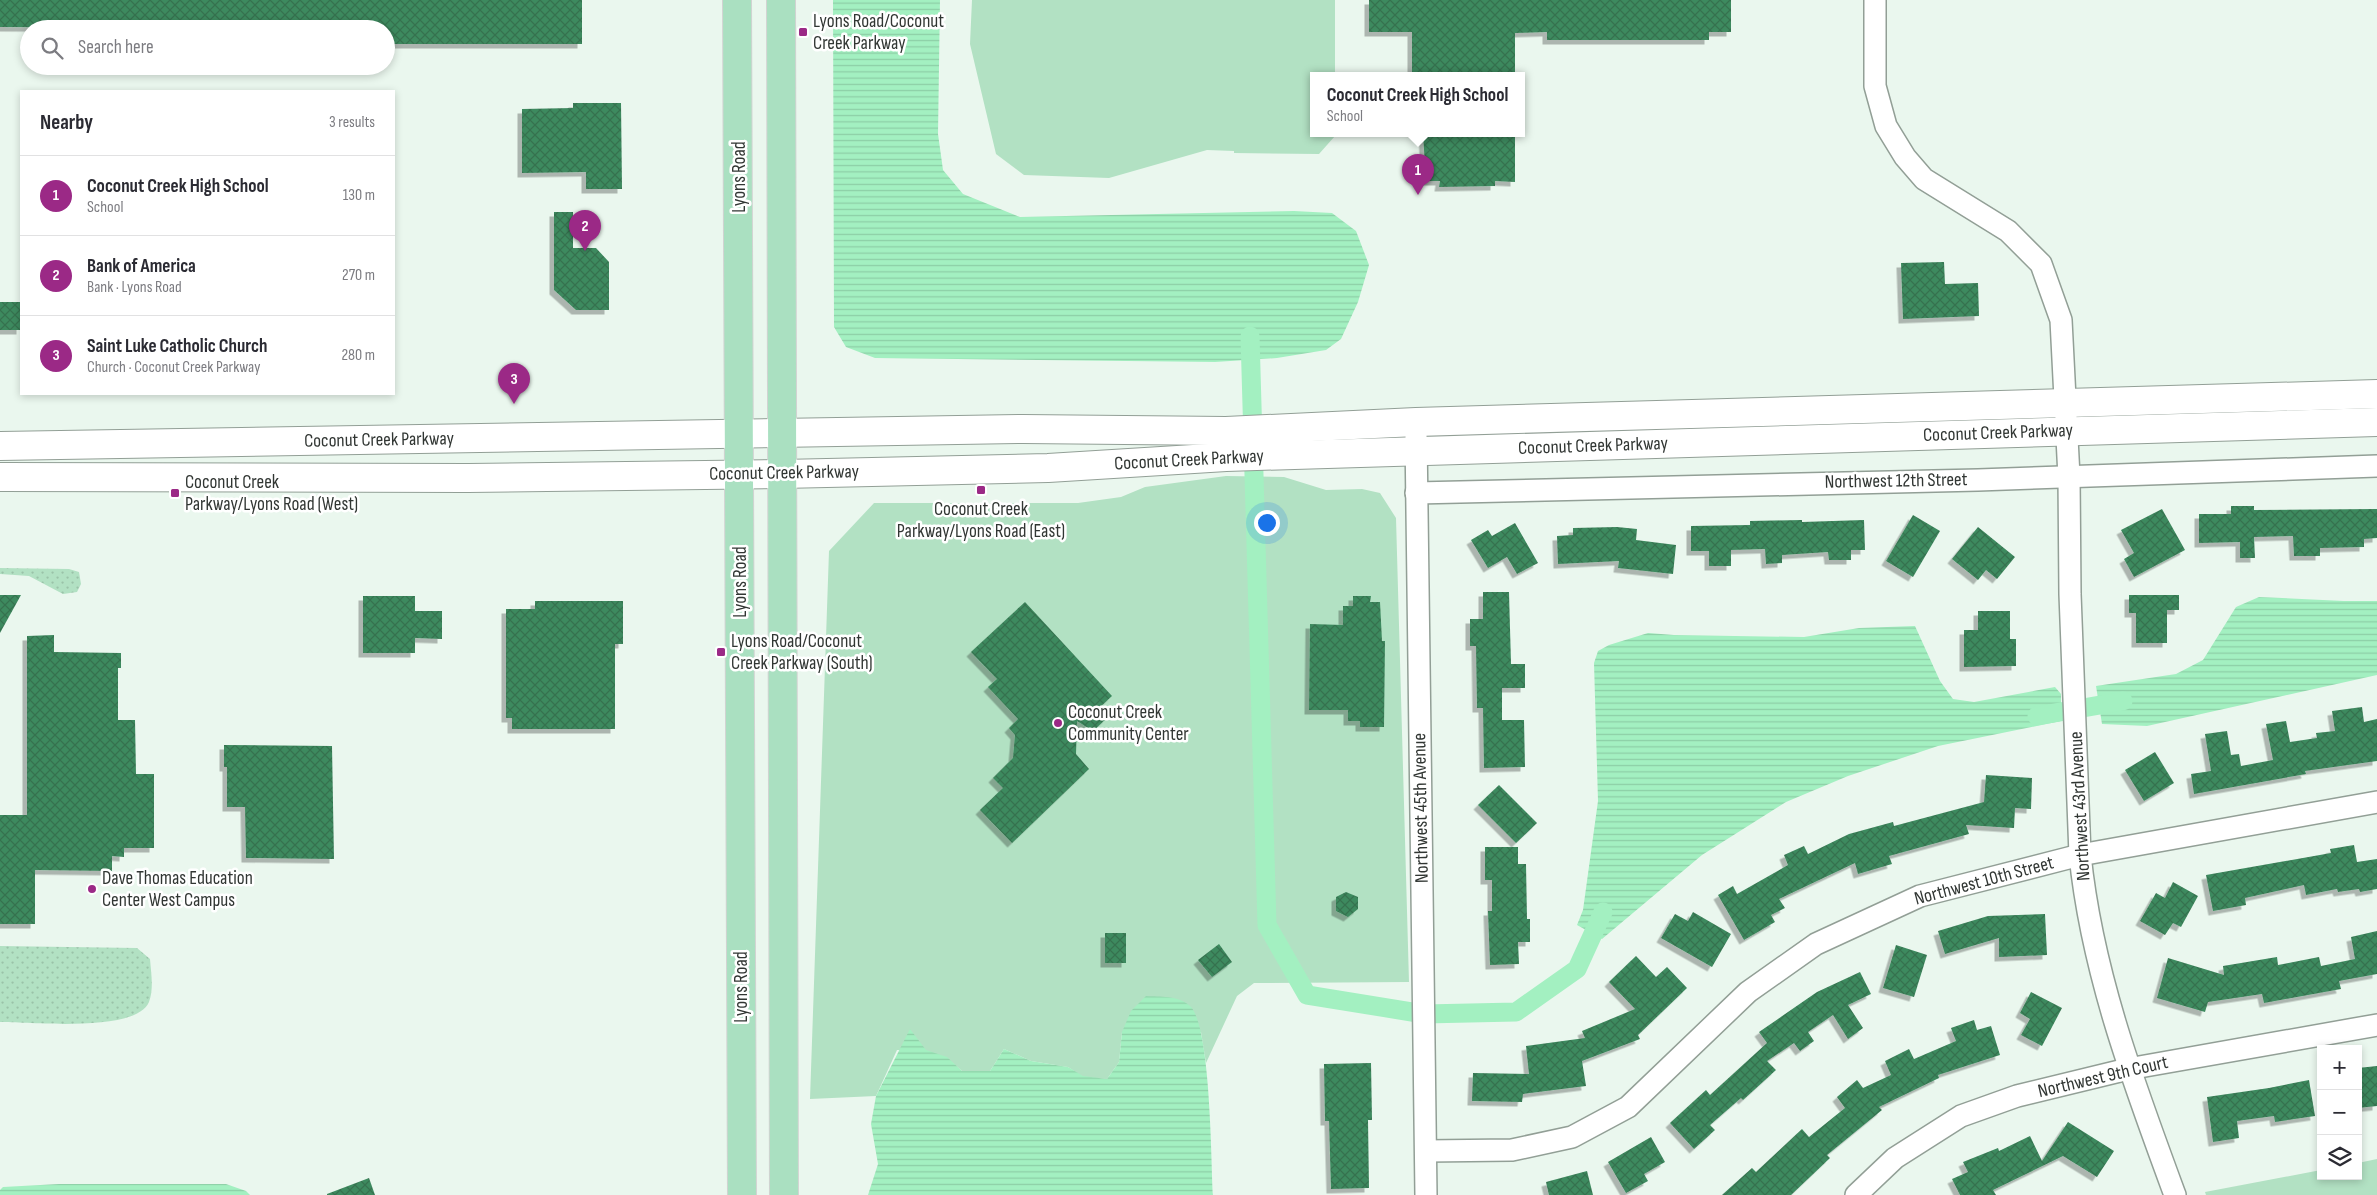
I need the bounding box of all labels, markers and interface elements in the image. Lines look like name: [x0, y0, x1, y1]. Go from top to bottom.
place label: Lyons Road/Coconut Creek Parkway: [813, 10, 944, 55]
search box: [20, 20, 395, 75]
marker: Lyons Road/Coconut Creek Parkway: [797, 26, 809, 38]
icon: search: [38, 34, 66, 62]
text: Search here: [78, 36, 154, 59]
popup: [1310, 72, 1525, 137]
text: Coconut Creek High School: [1327, 84, 1508, 107]
text: School: [1327, 107, 1363, 126]
text: Nearby: [40, 110, 93, 135]
text: 3 results: [329, 113, 375, 132]
street label: Lyons Road: [728, 141, 751, 213]
pin: 1: [1402, 154, 1434, 195]
text: Coconut Creek High School: [87, 175, 269, 198]
text: 1: [53, 186, 59, 205]
text: 130 m: [343, 186, 375, 205]
text: School: [87, 198, 123, 217]
pin: 2: [569, 210, 601, 251]
text: Bank of America: [87, 255, 196, 278]
text: 2: [52, 266, 60, 285]
text: 270 m: [342, 266, 375, 285]
text: Bank · Lyons Road: [87, 278, 182, 297]
text: Saint Luke Catholic Church: [87, 335, 267, 358]
text: 3: [52, 346, 60, 365]
text: 280 m: [341, 346, 375, 365]
text: Church · Coconut Creek Parkway: [87, 358, 260, 377]
pin: 3: [498, 363, 530, 404]
street label: Coconut Creek Parkway: [1923, 419, 2074, 447]
street label: Coconut Creek Parkway: [304, 427, 455, 453]
street label: Coconut Creek Parkway: [1518, 432, 1669, 460]
street label: Coconut Creek Parkway: [1114, 445, 1265, 475]
street label: Coconut Creek Parkway: [709, 460, 860, 486]
street label: Northwest 12th Street: [1824, 468, 1968, 494]
place label: Coconut Creek Parkway/Lyons Road (West): [185, 471, 358, 516]
marker: Coconut Creek Parkway/Lyons Road (East): [975, 484, 987, 496]
marker: Coconut Creek Parkway/Lyons Road (West): [169, 487, 181, 499]
place label: Coconut Creek Parkway/Lyons Road (East): [897, 498, 1065, 543]
your location: [1254, 510, 1280, 536]
street label: Lyons Road: [729, 546, 752, 618]
place label: Lyons Road/Coconut Creek Parkway (South): [731, 630, 873, 675]
marker: Lyons Road/Coconut Creek Parkway (South): [715, 646, 727, 658]
place label: Coconut Creek Community Center: [1068, 701, 1189, 746]
marker: Coconut Creek Community Center: [1052, 717, 1064, 729]
street label: Northwest 43rd Avenue: [2065, 731, 2095, 881]
street label: Northwest 45th Avenue: [1408, 733, 1434, 883]
street label: Northwest 10th Street: [1912, 851, 2056, 911]
place label: Dave Thomas Education Center West Campus: [102, 867, 253, 912]
marker: Dave Thomas Education Center West Campus: [86, 883, 98, 895]
street label: Lyons Road: [730, 951, 753, 1023]
map controls: [2317, 1045, 2362, 1180]
button: +: [2317, 1045, 2362, 1090]
street label: Northwest 9th Court: [2036, 1051, 2171, 1103]
button: −: [2317, 1090, 2362, 1135]
button: layers: [2317, 1135, 2362, 1180]

